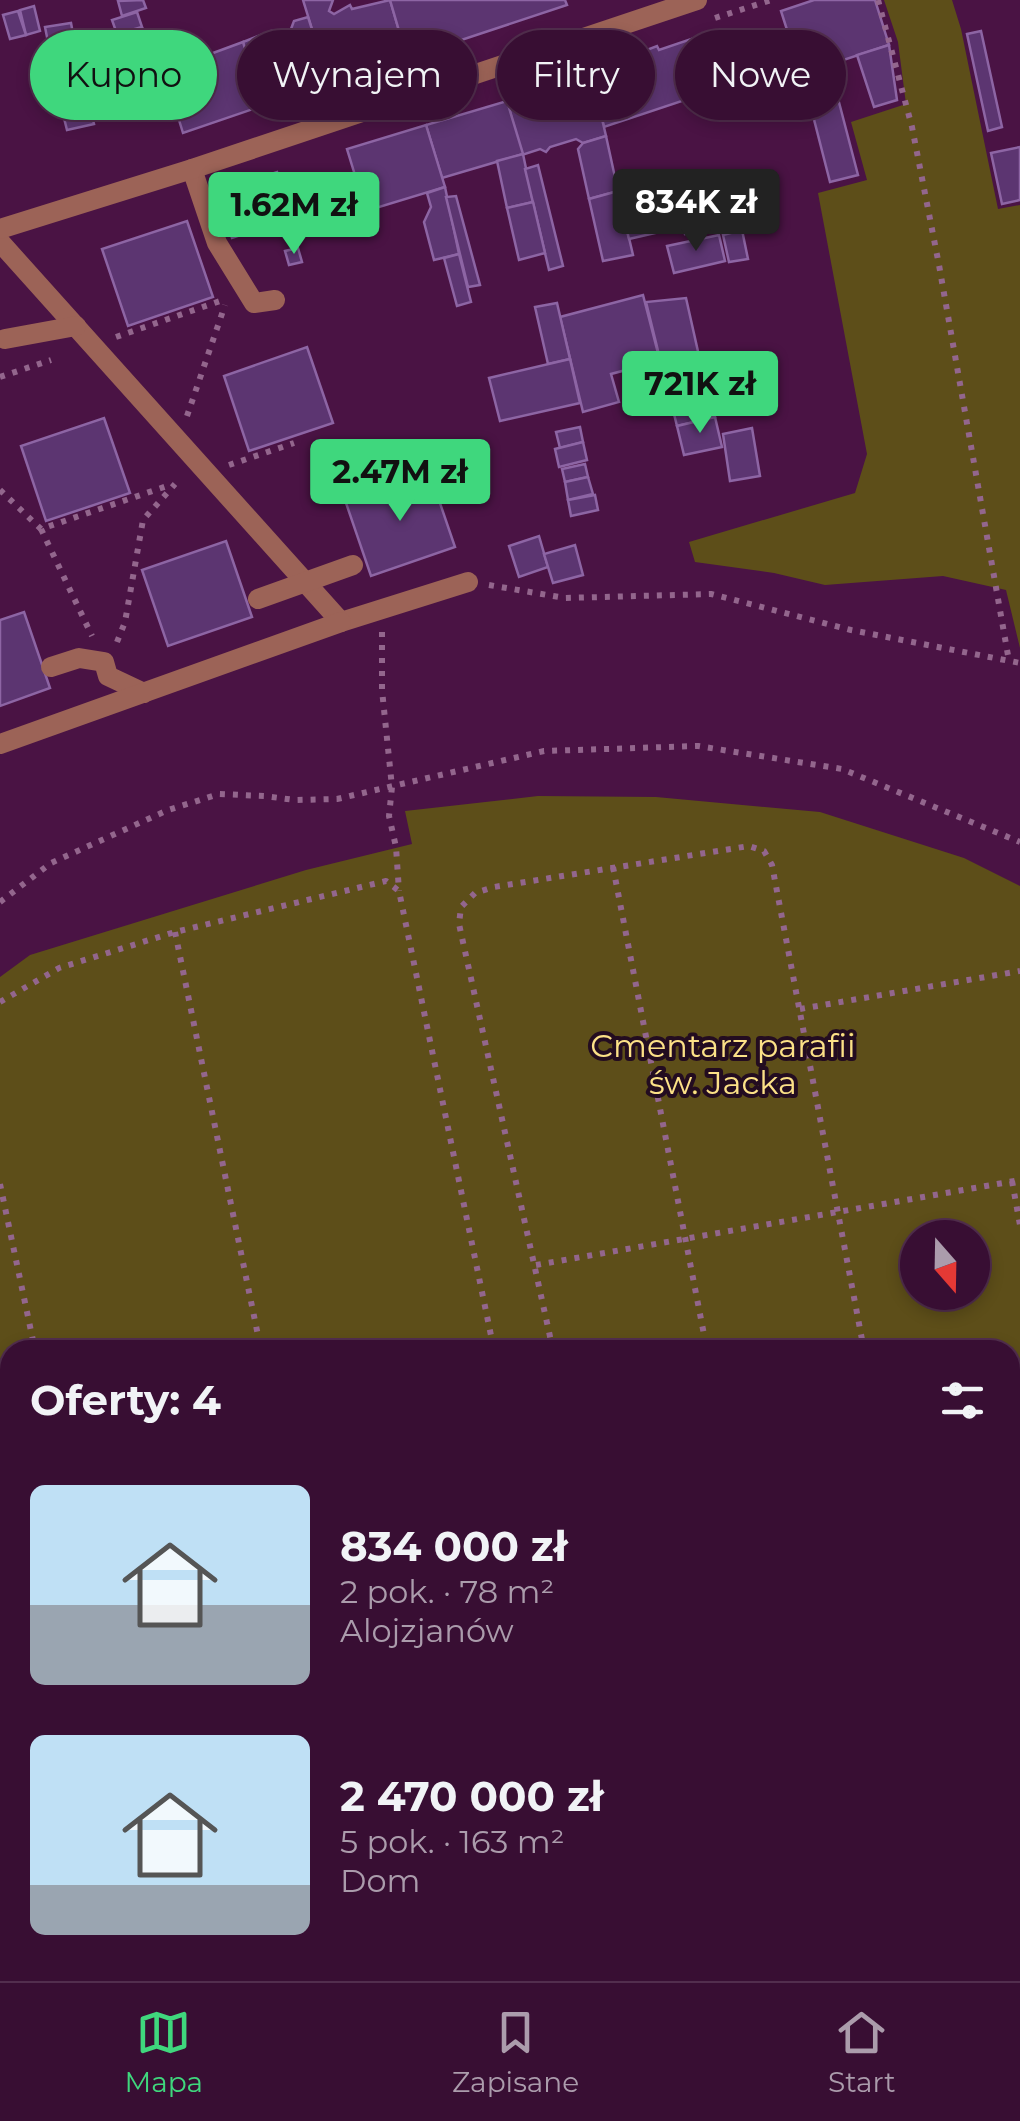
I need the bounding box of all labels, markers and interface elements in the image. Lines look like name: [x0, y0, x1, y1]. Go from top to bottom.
chip: Kupno: [30, 30, 217, 120]
chip: Wynajem: [237, 30, 477, 120]
chip: Filtry: [497, 30, 655, 120]
chip: Nowe: [675, 30, 846, 120]
pin: 834K zł: [604, 169, 788, 254]
pin: 1.62M zł: [191, 172, 397, 257]
text: 834K zł: [635, 182, 757, 221]
text: 1.62M zł: [230, 185, 358, 224]
pin: 721K zł: [608, 351, 792, 436]
text: 721K zł: [644, 364, 756, 403]
pin: 2.47M zł: [297, 439, 503, 524]
text: 2.47M zł: [332, 452, 468, 491]
park label: Cmentarz parafii św. Jacka: [590, 1026, 856, 1102]
north arrow: [900, 1220, 990, 1310]
map controls: [900, 1220, 990, 1310]
icon: filters: [935, 1373, 990, 1428]
text: Oferty: 4: [30, 1374, 221, 1426]
text: 834 000 zł: [340, 1520, 567, 1572]
icon: home: [110, 1525, 230, 1645]
text: 2 pok. · 78 m²: [340, 1572, 554, 1611]
text: Alojzjanów: [340, 1611, 514, 1650]
text: 2 470 000 zł: [340, 1770, 603, 1822]
icon: home: [110, 1775, 230, 1895]
text: 5 pok. · 163 m²: [340, 1822, 565, 1861]
text: Dom: [340, 1861, 420, 1900]
tab: Mapa: [124, 2005, 203, 2099]
tab: Zapisane: [452, 2005, 579, 2099]
tab: Start: [828, 2005, 896, 2099]

